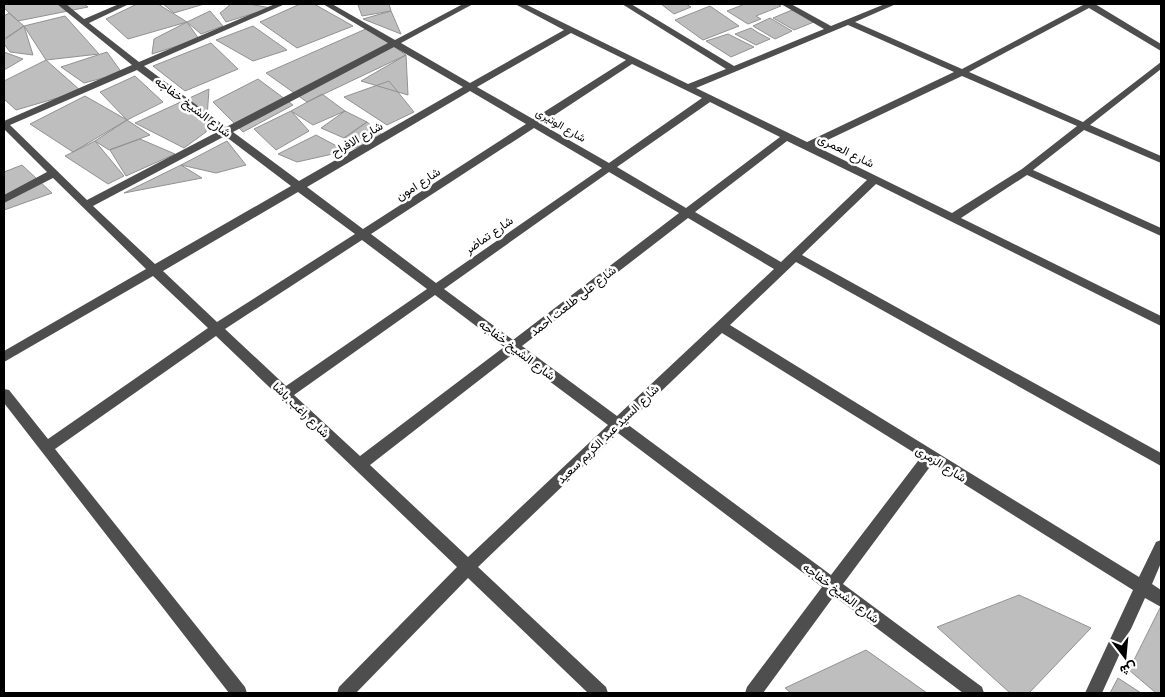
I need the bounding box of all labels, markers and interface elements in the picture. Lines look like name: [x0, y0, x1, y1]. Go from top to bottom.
street label: شارع الشيخ خفاجه: [151, 73, 234, 142]
street label: شارع الوتيرى: [533, 105, 589, 146]
street label: شارع الافراح: [328, 118, 386, 161]
street label: شارع العمرى: [815, 131, 877, 172]
street label: شارع امون: [393, 164, 444, 205]
street label: شارع تماضر: [461, 212, 517, 259]
street label: شارع على طلعت احمد: [527, 262, 620, 341]
street label: شارع الشيخ خفاجه: [475, 316, 558, 385]
street label: شارع راغب باشا: [268, 379, 333, 442]
street label: شارع السيد عبد الكريم سعيد: [553, 381, 663, 488]
street label: شارع الزمرى: [912, 442, 969, 487]
street label: شارع الشيخ خفاجه: [799, 559, 882, 628]
north arrow: [1100, 632, 1150, 682]
text: ش: [1118, 659, 1139, 681]

